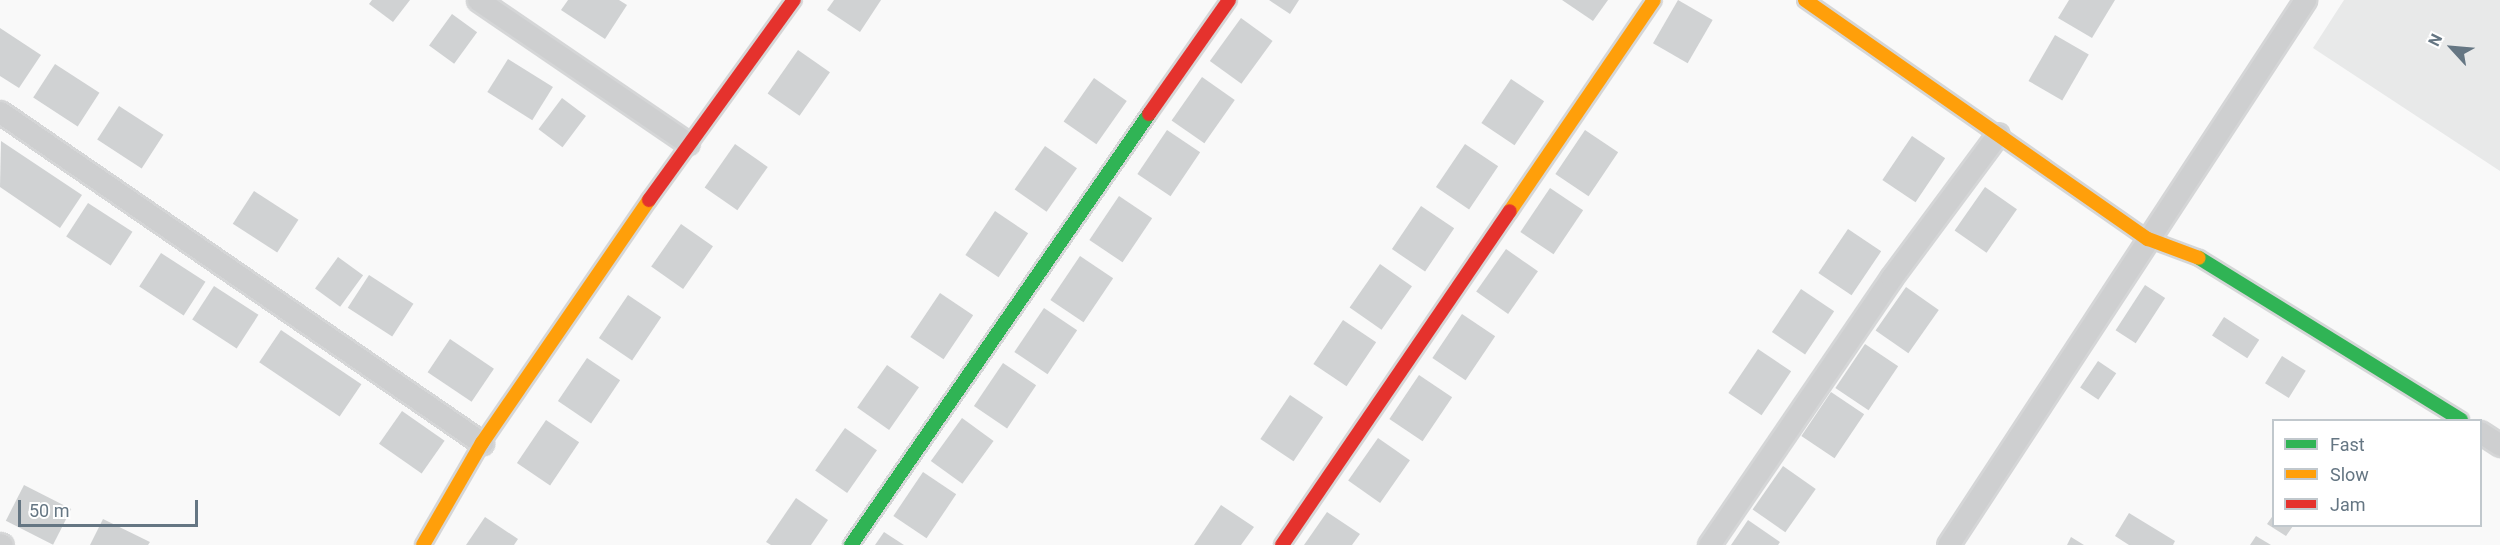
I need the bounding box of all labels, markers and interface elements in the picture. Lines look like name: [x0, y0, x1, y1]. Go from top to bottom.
north arrow: [2422, 18, 2482, 78]
text: N: [2424, 31, 2446, 49]
legend: [2272, 419, 2482, 527]
text: Fast: [2330, 434, 2365, 455]
text: Slow: [2330, 464, 2369, 485]
scale bar: [21, 488, 201, 526]
text: Jam: [2330, 494, 2366, 515]
text: 50 m: [29, 500, 69, 521]

